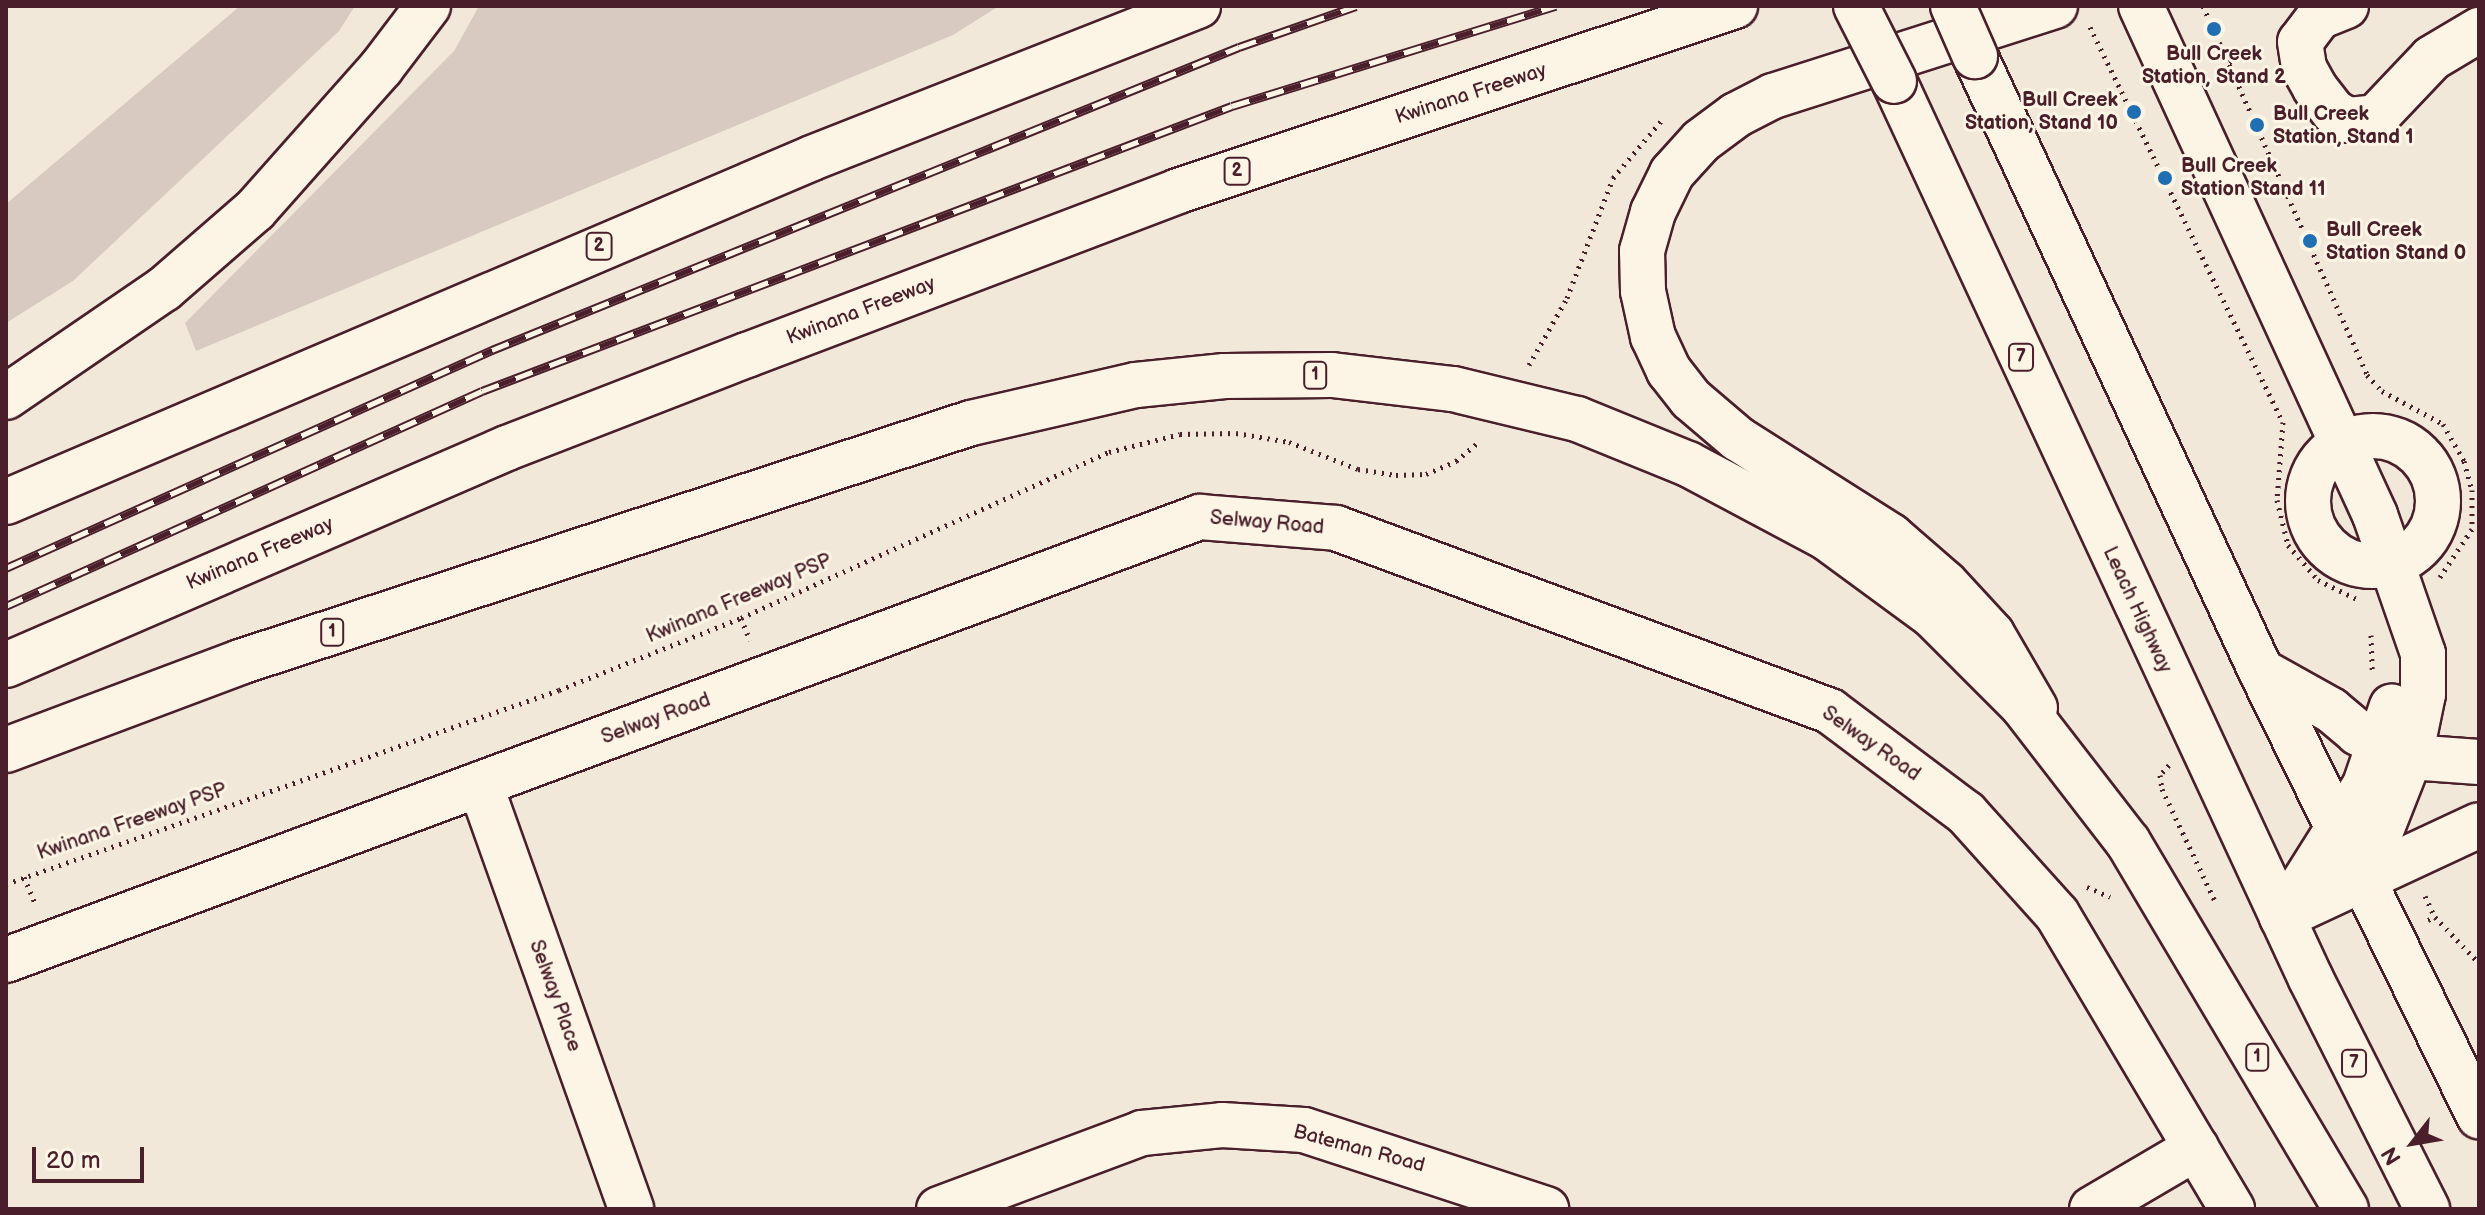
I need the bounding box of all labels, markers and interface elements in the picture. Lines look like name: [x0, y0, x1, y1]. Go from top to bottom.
marker: Bull Creek Station, Stand 2: [2205, 20, 2223, 38]
place label: Bull Creek Station, Stand 2: [2142, 42, 2286, 89]
street label: Kwinana Freeway: [1392, 58, 1550, 130]
place label: Bull Creek Station, Stand 10: [1965, 88, 2118, 135]
place label: Bull Creek Station, Stand 1: [2273, 102, 2414, 149]
marker: Bull Creek Station, Stand 10: [2125, 103, 2143, 121]
marker: Bull Creek Station, Stand 1: [2248, 116, 2266, 134]
place label: Bull Creek Station Stand 11: [2181, 154, 2326, 201]
road number: 2: [1223, 157, 1251, 185]
marker: Bull Creek Station Stand 11: [2156, 169, 2174, 187]
place label: Bull Creek Station Stand 0: [2326, 218, 2466, 265]
road number: 2: [585, 232, 613, 260]
marker: Bull Creek Station Stand 0: [2301, 232, 2319, 250]
street label: Kwinana Freeway: [783, 272, 939, 350]
road number: 7: [2007, 343, 2035, 371]
road number: 1: [1303, 361, 1327, 389]
street label: Selway Road: [1208, 506, 1326, 540]
street label: Kwinana Freeway: [183, 512, 337, 596]
street label: Leach Highway: [2097, 543, 2177, 677]
street label: Kwinana Freeway PSP: [642, 549, 836, 649]
road number: 1: [320, 618, 344, 646]
street label: Selway Road: [597, 688, 715, 750]
street label: Selway Road: [1817, 701, 1925, 787]
street label: Kwinana Freeway PSP: [34, 778, 230, 866]
street label: Selway Place: [524, 936, 586, 1056]
road number: 1: [2245, 1043, 2269, 1071]
road number: 7: [2340, 1049, 2368, 1077]
north arrow: [2373, 1103, 2453, 1183]
street label: Bateman Road: [1291, 1120, 1427, 1178]
scale bar: [36, 1131, 148, 1181]
text: N: [2376, 1142, 2408, 1170]
text: 20 m: [46, 1146, 101, 1175]

